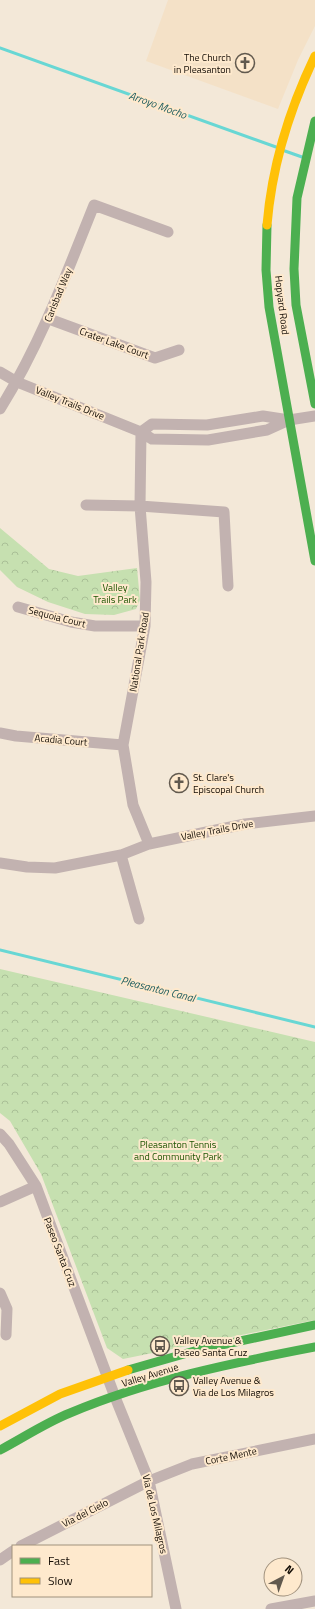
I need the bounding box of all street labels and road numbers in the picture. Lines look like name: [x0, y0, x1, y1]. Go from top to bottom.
street label: Carlsbad Way: [40, 266, 76, 324]
street label: Hopyard Road: [271, 275, 293, 335]
street label: Crater Lake Court: [77, 324, 151, 363]
street label: Valley Trails Drive: [33, 382, 107, 424]
street label: Sequoia Court: [27, 603, 88, 631]
street label: National Park Road: [125, 611, 153, 693]
street label: Acadia Court: [34, 730, 88, 750]
street label: Valley Trails Drive: [180, 816, 254, 844]
street label: Paseo Santa Cruz: [40, 1215, 80, 1289]
street label: Valley Avenue: [120, 1359, 180, 1391]
street label: Corte Mente: [204, 1443, 258, 1469]
street label: Via de Los Milagros: [139, 1473, 171, 1555]
street label: Via del Cielo: [59, 1495, 111, 1531]

